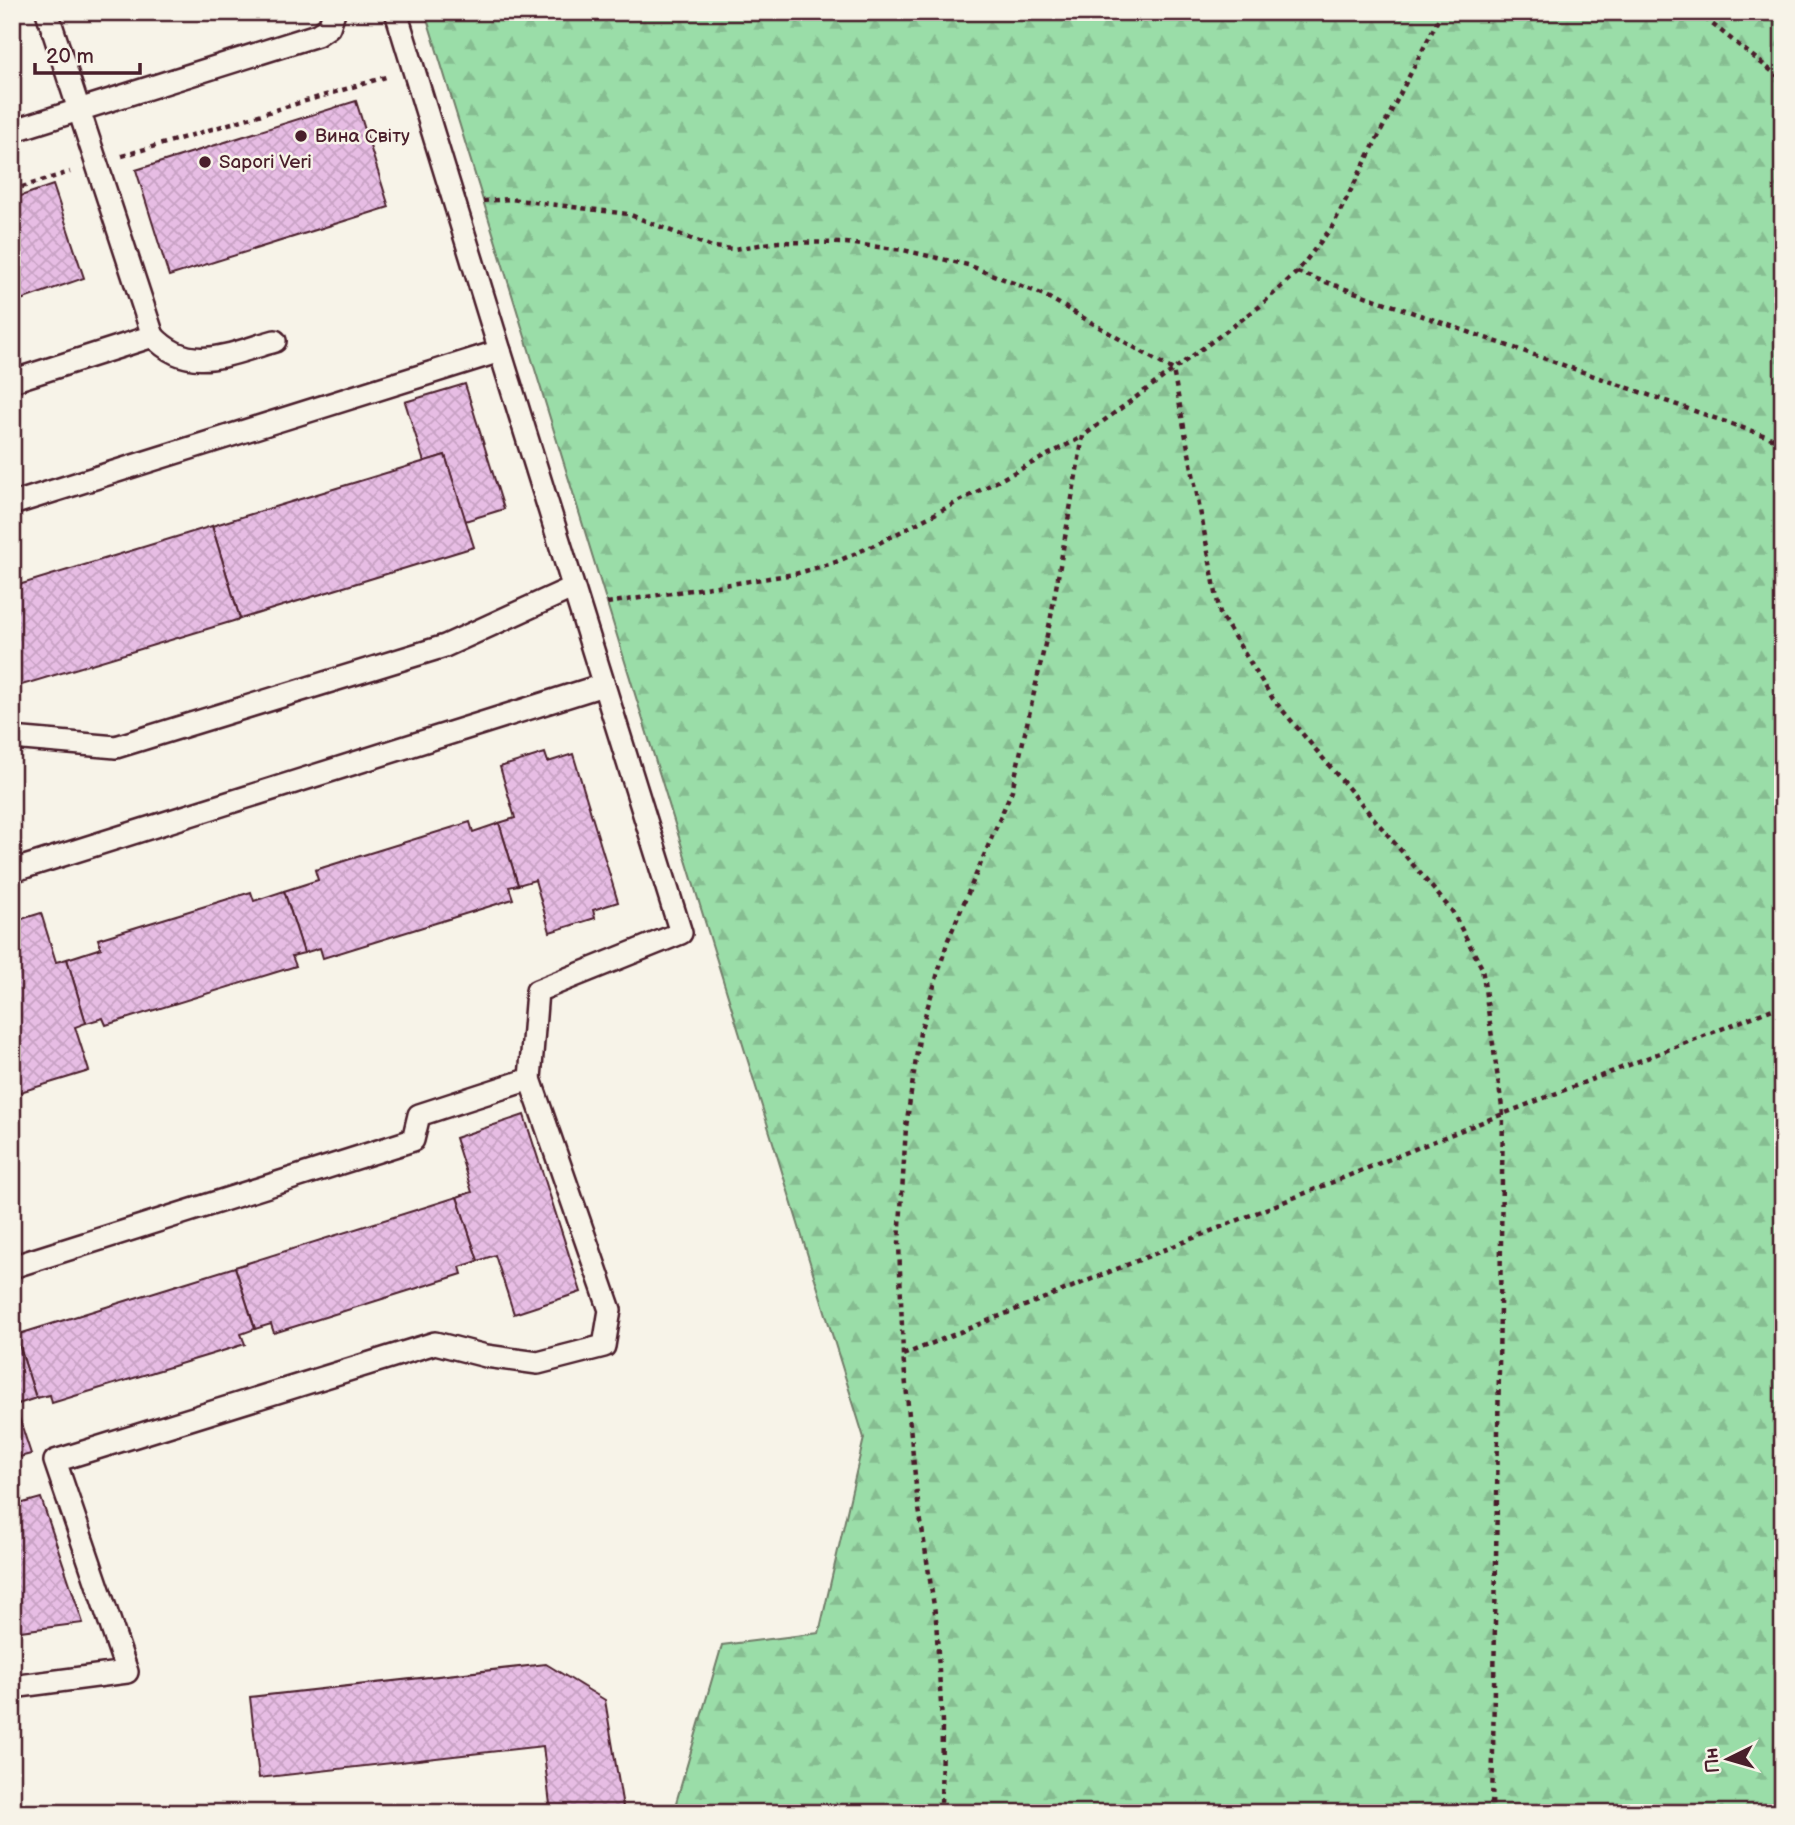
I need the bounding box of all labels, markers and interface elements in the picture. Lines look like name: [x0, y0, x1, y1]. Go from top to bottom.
scale bar: [35, 32, 140, 76]
text: 20 m: [46, 44, 94, 69]
place label: Вина Світу: [315, 125, 410, 148]
marker: Вина Світу: [293, 128, 309, 144]
place label: Sapori Veri: [219, 151, 312, 174]
marker: Sapori Veri: [197, 154, 213, 170]
north arrow: [1694, 1724, 1764, 1794]
text: Пн: [1700, 1747, 1725, 1774]

